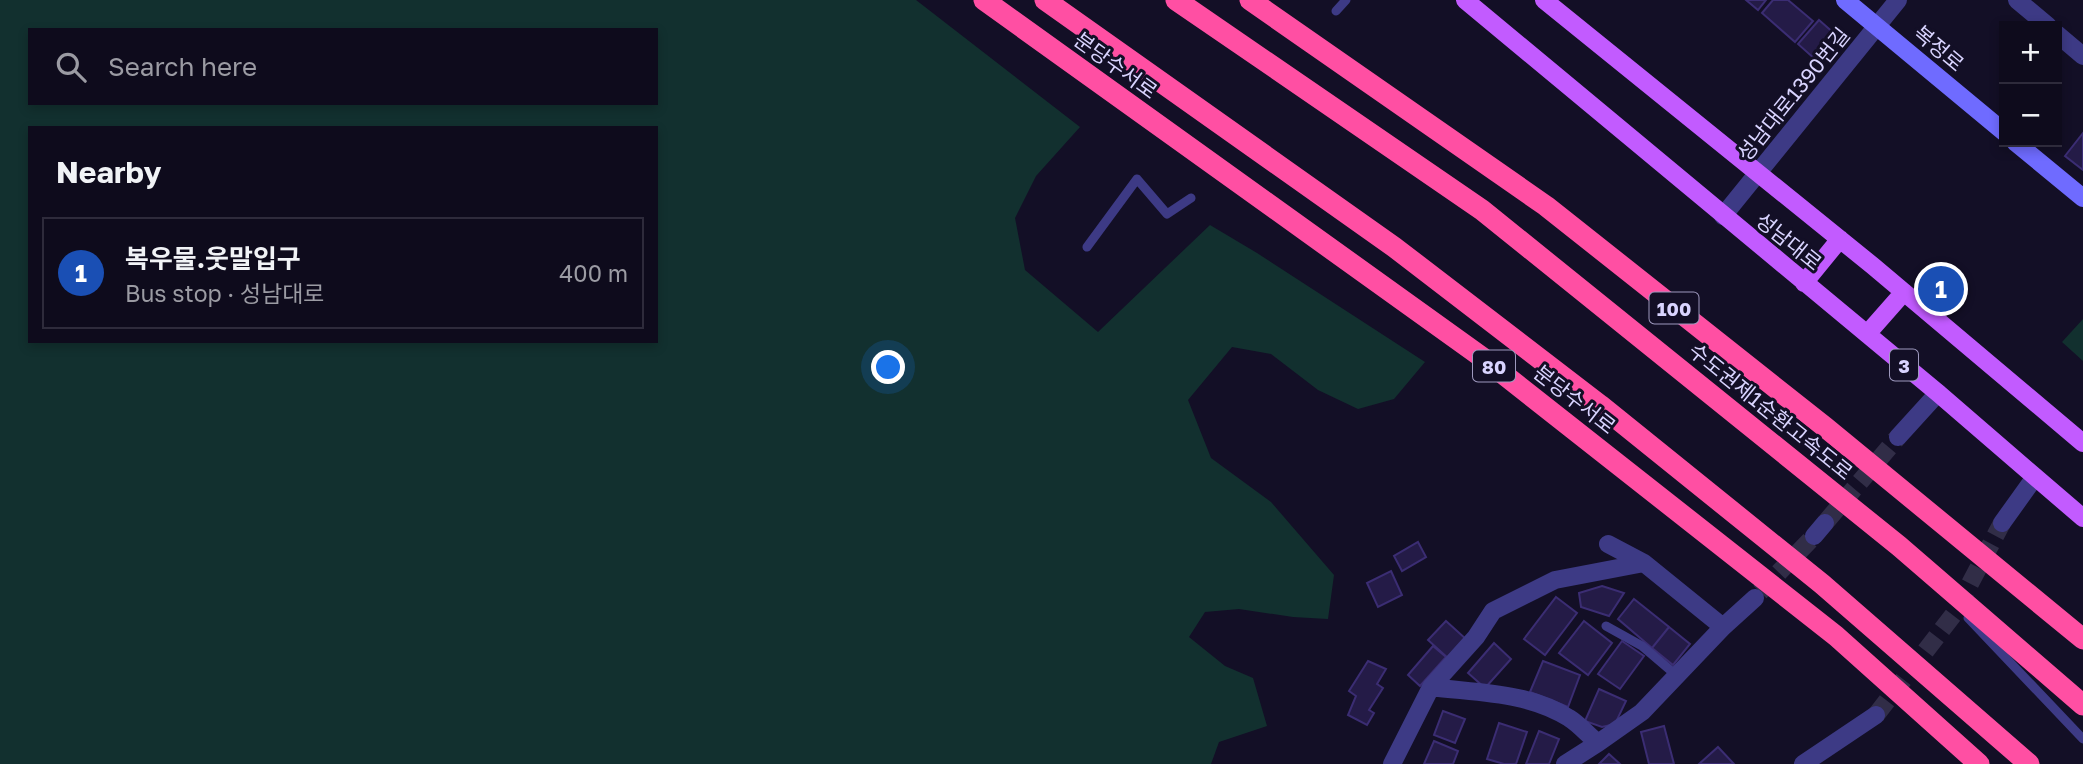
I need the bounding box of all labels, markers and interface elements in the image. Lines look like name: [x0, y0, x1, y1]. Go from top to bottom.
street label: 복정로: [1908, 19, 1970, 77]
map controls: [1999, 21, 2062, 147]
button: +: [1999, 21, 2062, 84]
street label: 성남대로1390번길: [1731, 22, 1855, 166]
street label: 분당수서로: [1069, 26, 1163, 104]
search box: [28, 28, 658, 105]
icon: search: [52, 48, 90, 86]
text: Search here: [108, 51, 257, 82]
button: −: [1999, 84, 2062, 147]
text: Nearby: [56, 154, 161, 190]
street label: 성남대로: [1751, 207, 1827, 275]
text: 복우물.웃말입구: [125, 243, 301, 274]
text: 1: [75, 259, 87, 287]
text: 400 m: [559, 259, 628, 287]
pin: 1: [1918, 263, 1964, 315]
text: Bus stop · 성남대로: [125, 279, 325, 307]
road number: 100: [1650, 292, 1698, 324]
street label: 수도권제1순환고속도로: [1684, 337, 1858, 485]
your location: [871, 350, 905, 384]
road number: 80: [1473, 350, 1515, 382]
road number: 3: [1890, 350, 1918, 380]
street label: 분당수서로: [1529, 359, 1621, 439]

